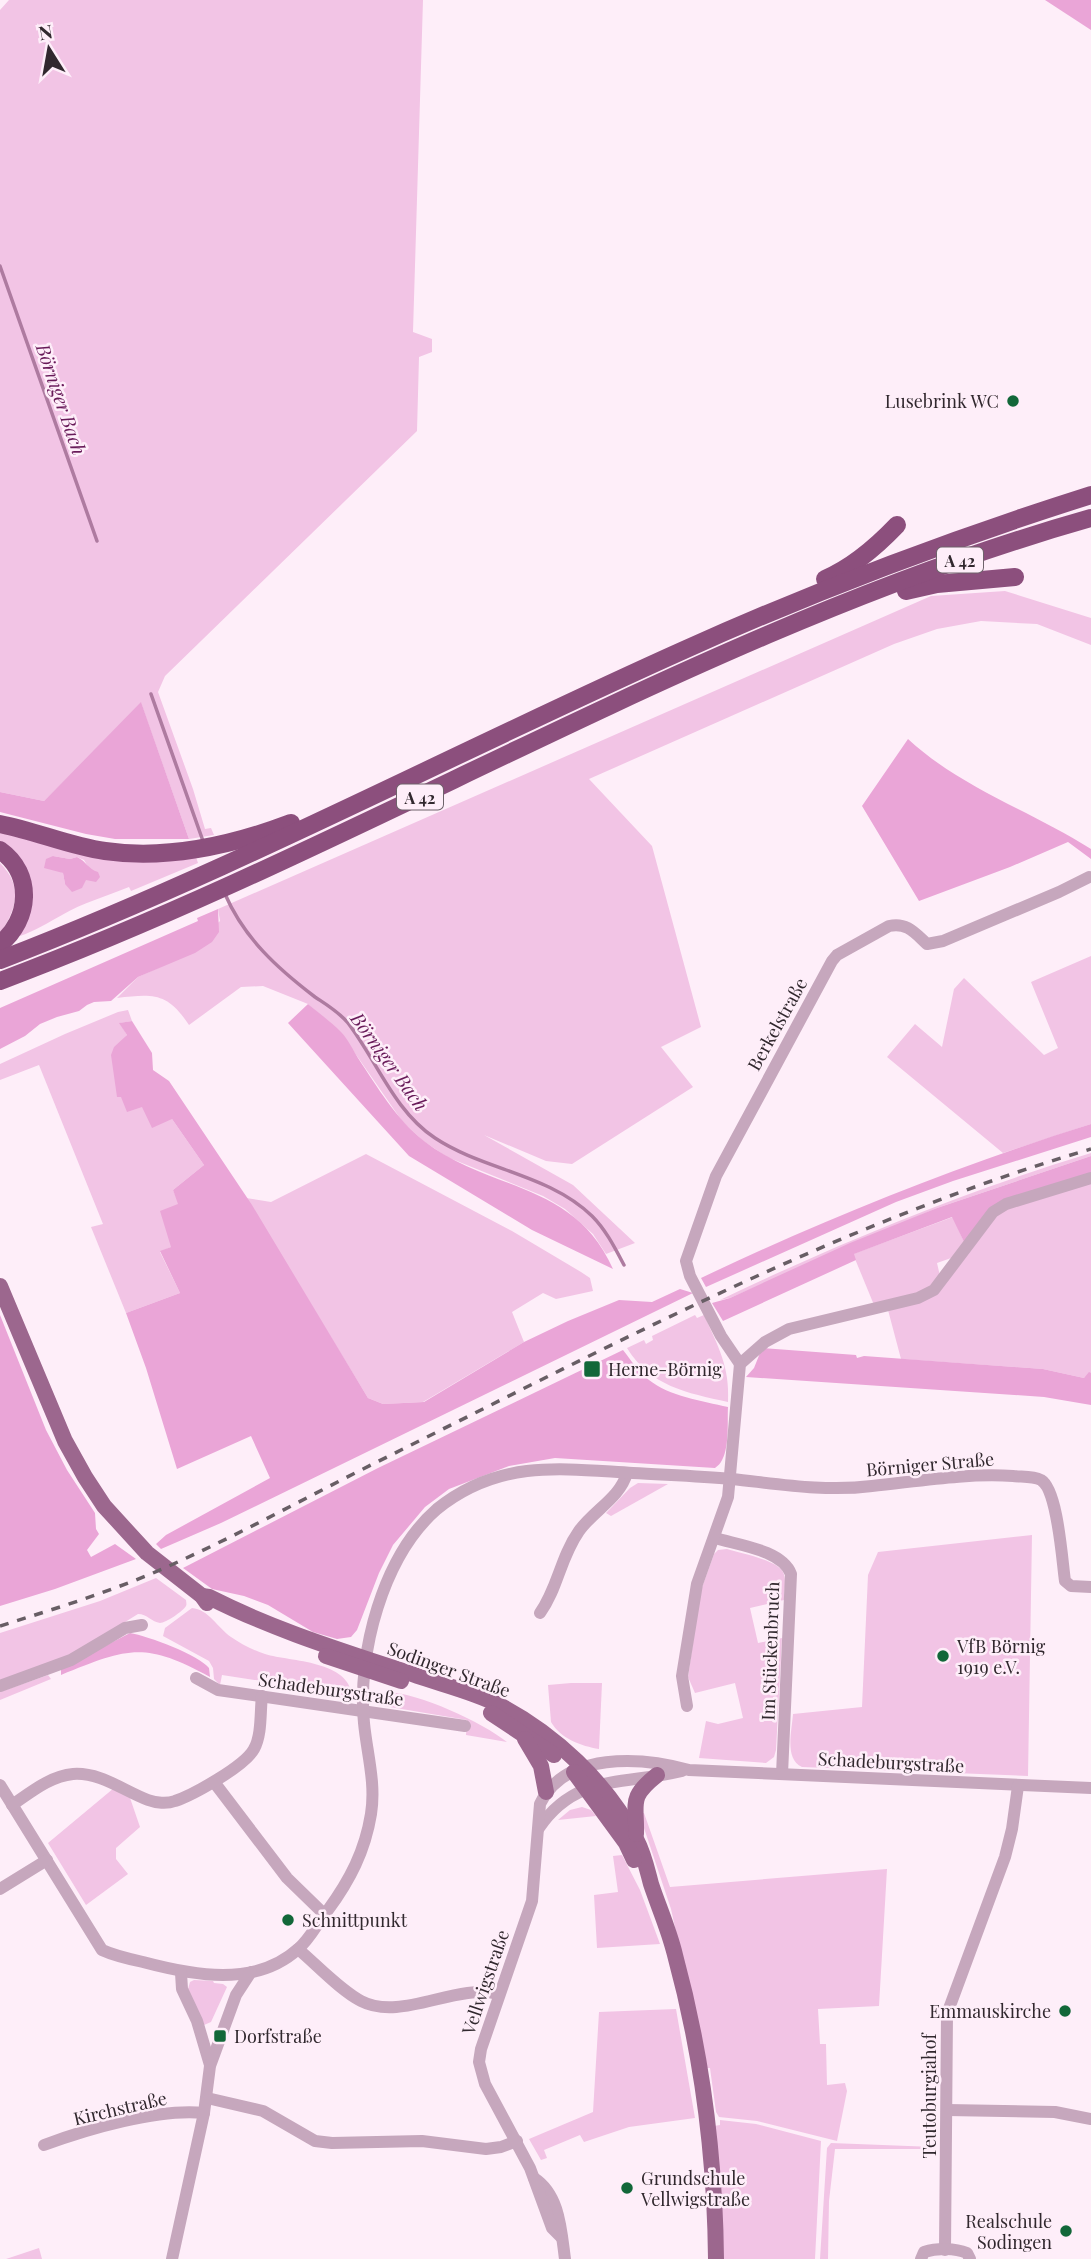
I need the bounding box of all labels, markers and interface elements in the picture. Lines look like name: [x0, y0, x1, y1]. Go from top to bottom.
north arrow: [14, 14, 84, 84]
text: N: [36, 17, 55, 45]
water label: Börniger Bach: [30, 339, 93, 458]
place label: Lusebrink WC: [885, 389, 999, 413]
marker: Lusebrink WC: [1005, 393, 1021, 409]
road number: A 42: [937, 548, 983, 572]
road number: A 42: [397, 784, 443, 810]
street label: Berkelstraße: [742, 973, 812, 1075]
water label: Börniger Bach: [345, 1006, 435, 1116]
place label: Herne-Börnig: [608, 1357, 722, 1381]
marker: Herne-Börnig: [582, 1359, 602, 1379]
street label: Börniger Straße: [865, 1446, 995, 1482]
street label: Im Stückenbruch: [756, 1581, 784, 1721]
place label: VfB Börnig 1919 e.V.: [956, 1634, 1046, 1679]
street label: Sodinger Straße: [384, 1636, 514, 1702]
marker: VfB Börnig 1919 e.V.: [935, 1648, 951, 1664]
street label: Schadeburgstraße: [257, 1667, 405, 1711]
street label: Schadeburgstraße: [817, 1746, 965, 1778]
place label: Schnittpunkt: [302, 1908, 408, 1932]
marker: Schnittpunkt: [280, 1912, 296, 1928]
street label: Vellwigstraße: [456, 1926, 514, 2038]
place label: Emmauskirche: [929, 1999, 1051, 2023]
marker: Emmauskirche: [1057, 2003, 1073, 2019]
place label: Dorfstraße: [234, 2024, 322, 2048]
marker: Dorfstraße: [212, 2028, 228, 2044]
street label: Teutoburgiahof: [917, 2031, 941, 2158]
street label: Kirchstraße: [71, 2086, 169, 2130]
place label: Grundschule Vellwigstraße: [640, 2166, 750, 2211]
marker: Grundschule Vellwigstraße: [619, 2180, 635, 2196]
place label: Realschule Sodingen: [965, 2209, 1052, 2254]
marker: Realschule Sodingen: [1058, 2223, 1074, 2239]

